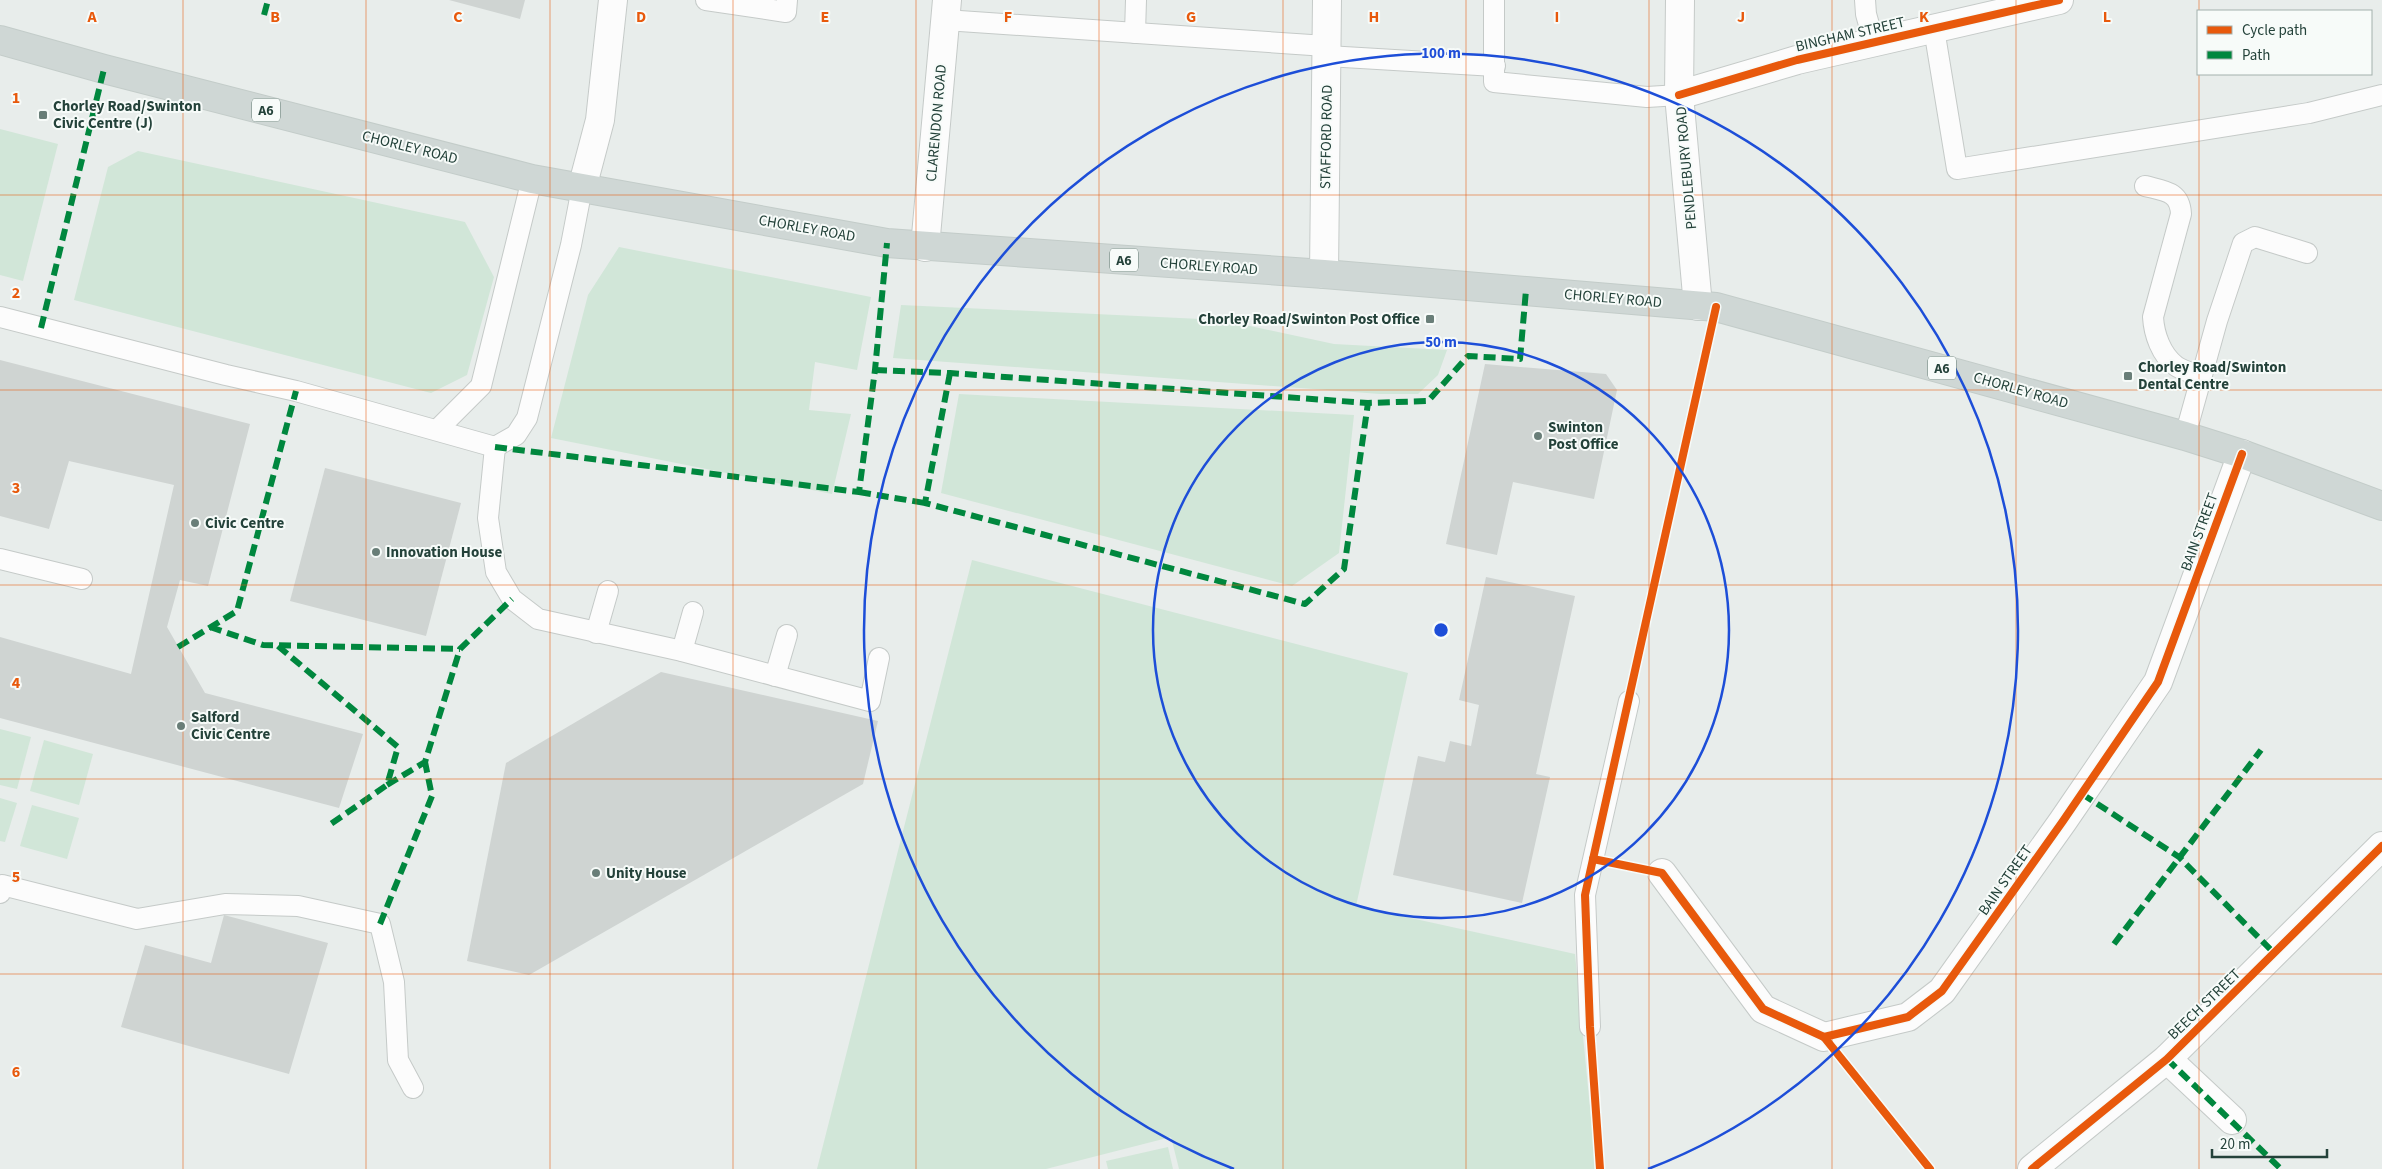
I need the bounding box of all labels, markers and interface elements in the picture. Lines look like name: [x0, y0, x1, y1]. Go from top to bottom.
text: A: [86, 6, 97, 28]
text: B: [270, 6, 280, 28]
text: C: [453, 6, 463, 28]
text: D: [636, 6, 646, 28]
text: E: [821, 6, 829, 28]
text: F: [1004, 6, 1012, 28]
text: G: [1186, 6, 1196, 28]
text: H: [1369, 6, 1379, 28]
text: I: [1555, 6, 1559, 28]
text: J: [1737, 6, 1745, 28]
text: K: [1919, 6, 1929, 28]
text: L: [2103, 6, 2111, 28]
legend: [2197, 10, 2372, 75]
street label: BINGHAM STREET: [1793, 12, 1907, 57]
text: Cycle path: [2242, 20, 2307, 41]
text: 100 m: [1421, 43, 1461, 64]
text: Path: [2242, 45, 2270, 66]
street label: CLARENDON ROAD: [921, 63, 952, 183]
street label: STAFFORD ROAD: [1315, 85, 1338, 189]
text: 1: [12, 87, 20, 109]
place label: Chorley Road/Swinton Civic Centre (J): [53, 96, 201, 134]
road number: A6: [252, 98, 280, 122]
street label: PENDLEBURY ROAD: [1671, 106, 1702, 230]
marker: Chorley Road/Swinton Civic Centre (J): [37, 109, 49, 121]
street label: CHORLEY ROAD: [360, 125, 460, 170]
street label: CHORLEY ROAD: [757, 210, 857, 247]
road number: A6: [1110, 248, 1138, 272]
street label: CHORLEY ROAD: [1159, 253, 1259, 280]
text: 2: [12, 282, 20, 304]
street label: CHORLEY ROAD: [1563, 284, 1663, 313]
place label: Chorley Road/Swinton Post Office: [1198, 309, 1420, 330]
marker: Chorley Road/Swinton Post Office: [1424, 313, 1436, 325]
text: 50 m: [1425, 332, 1457, 353]
road number: A6: [1928, 356, 1956, 379]
place label: Chorley Road/Swinton Dental Centre: [2138, 357, 2286, 395]
street label: CHORLEY ROAD: [1971, 367, 2071, 414]
marker: Chorley Road/Swinton Dental Centre: [2122, 370, 2134, 382]
place label: Swinton Post Office: [1548, 417, 1619, 455]
marker: Swinton Post Office: [1532, 430, 1544, 442]
text: 3: [12, 477, 20, 499]
street label: BAIN STREET: [2176, 490, 2223, 574]
place label: Civic Centre: [205, 513, 285, 534]
marker: Civic Centre: [189, 517, 201, 529]
place label: Innovation House: [386, 542, 502, 563]
marker: Innovation House: [370, 546, 382, 558]
centre of rings: [1432, 621, 1450, 639]
text: 4: [12, 672, 21, 694]
place label: Salford Civic Centre: [191, 707, 271, 745]
marker: Salford Civic Centre: [175, 720, 187, 732]
street label: BAIN STREET: [1973, 841, 2037, 920]
place label: Unity House: [606, 863, 687, 884]
text: 5: [12, 866, 20, 888]
marker: Unity House: [590, 867, 602, 879]
street label: BEECH STREET: [2163, 964, 2245, 1045]
text: 6: [12, 1061, 20, 1083]
scale bar: [2212, 1126, 2327, 1158]
text: 20 m: [2220, 1134, 2250, 1155]

